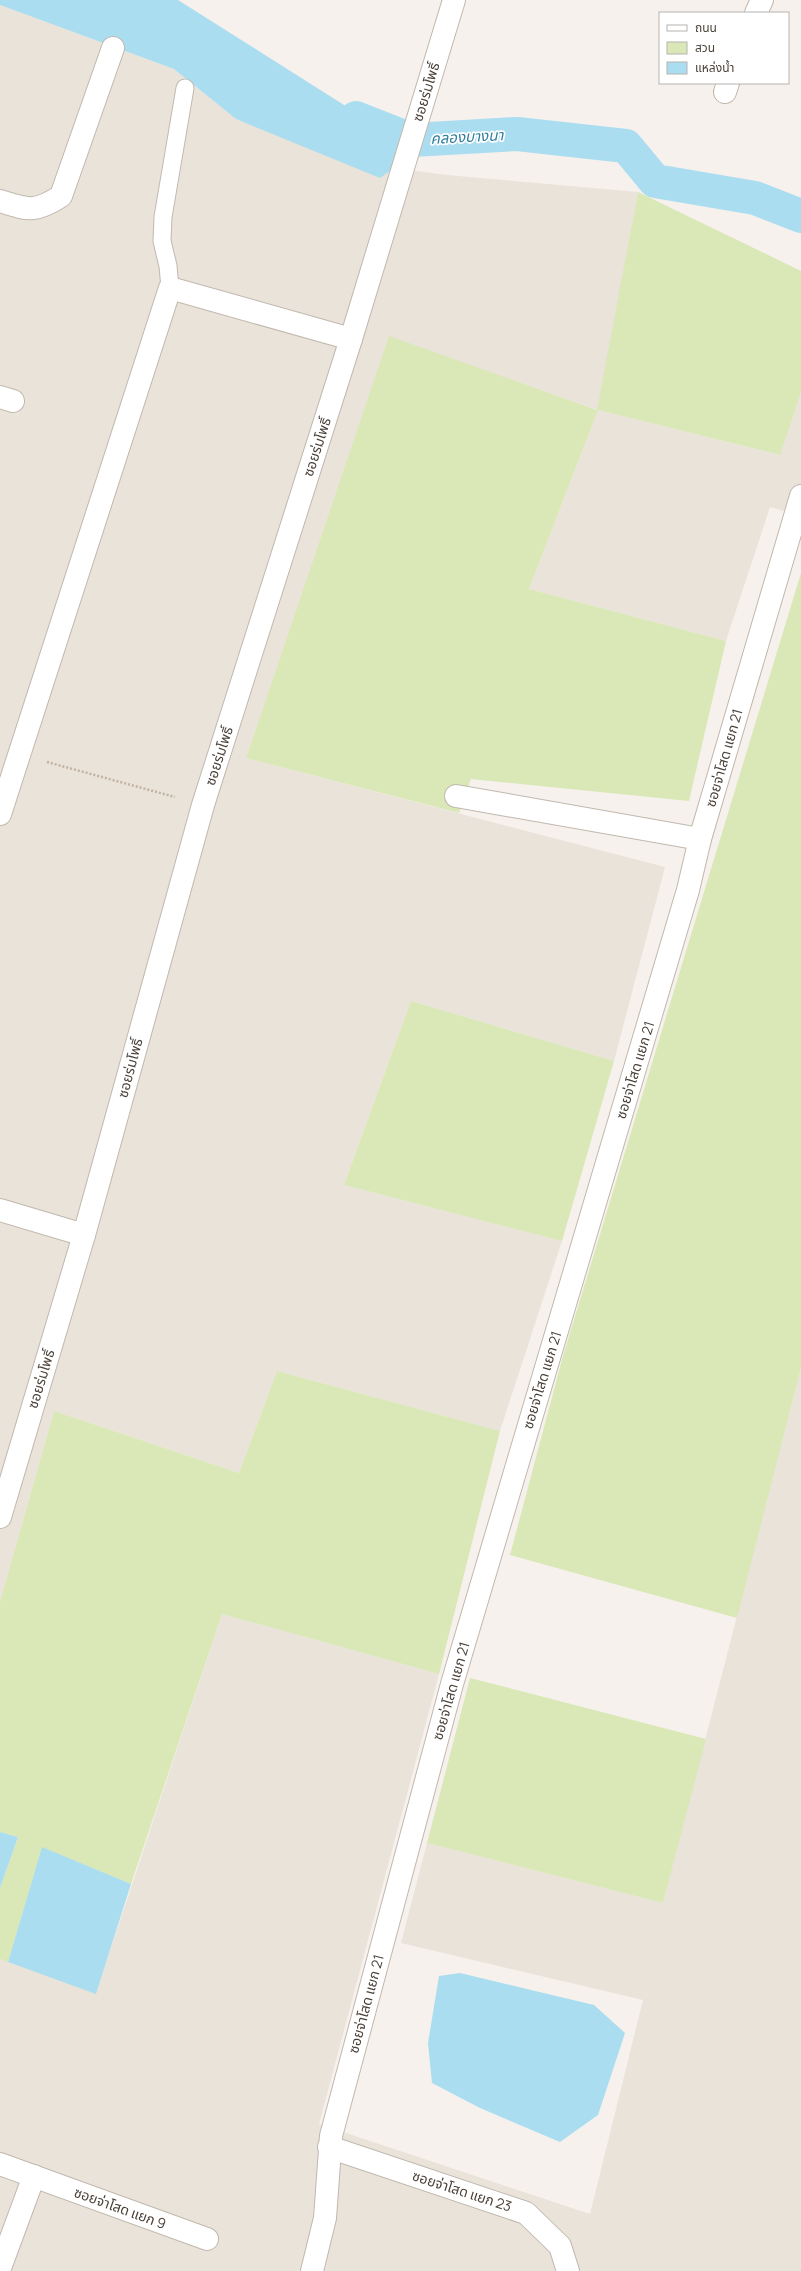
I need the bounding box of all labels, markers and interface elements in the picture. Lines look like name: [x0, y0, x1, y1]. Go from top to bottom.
legend: [659, 12, 789, 84]
text: ถนน: [695, 19, 717, 36]
text: สวน: [695, 39, 715, 56]
text: แหล่งน้ำ: [695, 59, 734, 76]
street label: ซอยร่มโพธิ์: [408, 60, 444, 124]
water label: คลองบางนา: [430, 124, 505, 149]
street label: ซอยร่มโพธิ์: [298, 415, 335, 479]
street label: ซอยจ่าโสด แยก 21: [700, 707, 747, 809]
street label: ซอยร่มโพธิ์: [200, 724, 237, 788]
street label: ซอยจ่าโสด แยก 21: [611, 1019, 658, 1121]
street label: ซอยร่มโพธิ์: [112, 1036, 147, 1100]
street label: ซอยจ่าโสด แยก 21: [518, 1329, 565, 1431]
street label: ซอยร่มโพธิ์: [23, 1347, 59, 1411]
street label: ซอยจ่าโสด แยก 21: [427, 1640, 474, 1742]
street label: ซอยจ่าโสด แยก 21: [343, 1952, 388, 2055]
street label: ซอยจ่าโสด แยก 23: [410, 2165, 514, 2216]
street label: ซอยจ่าโสด แยก 9: [72, 2182, 169, 2233]

